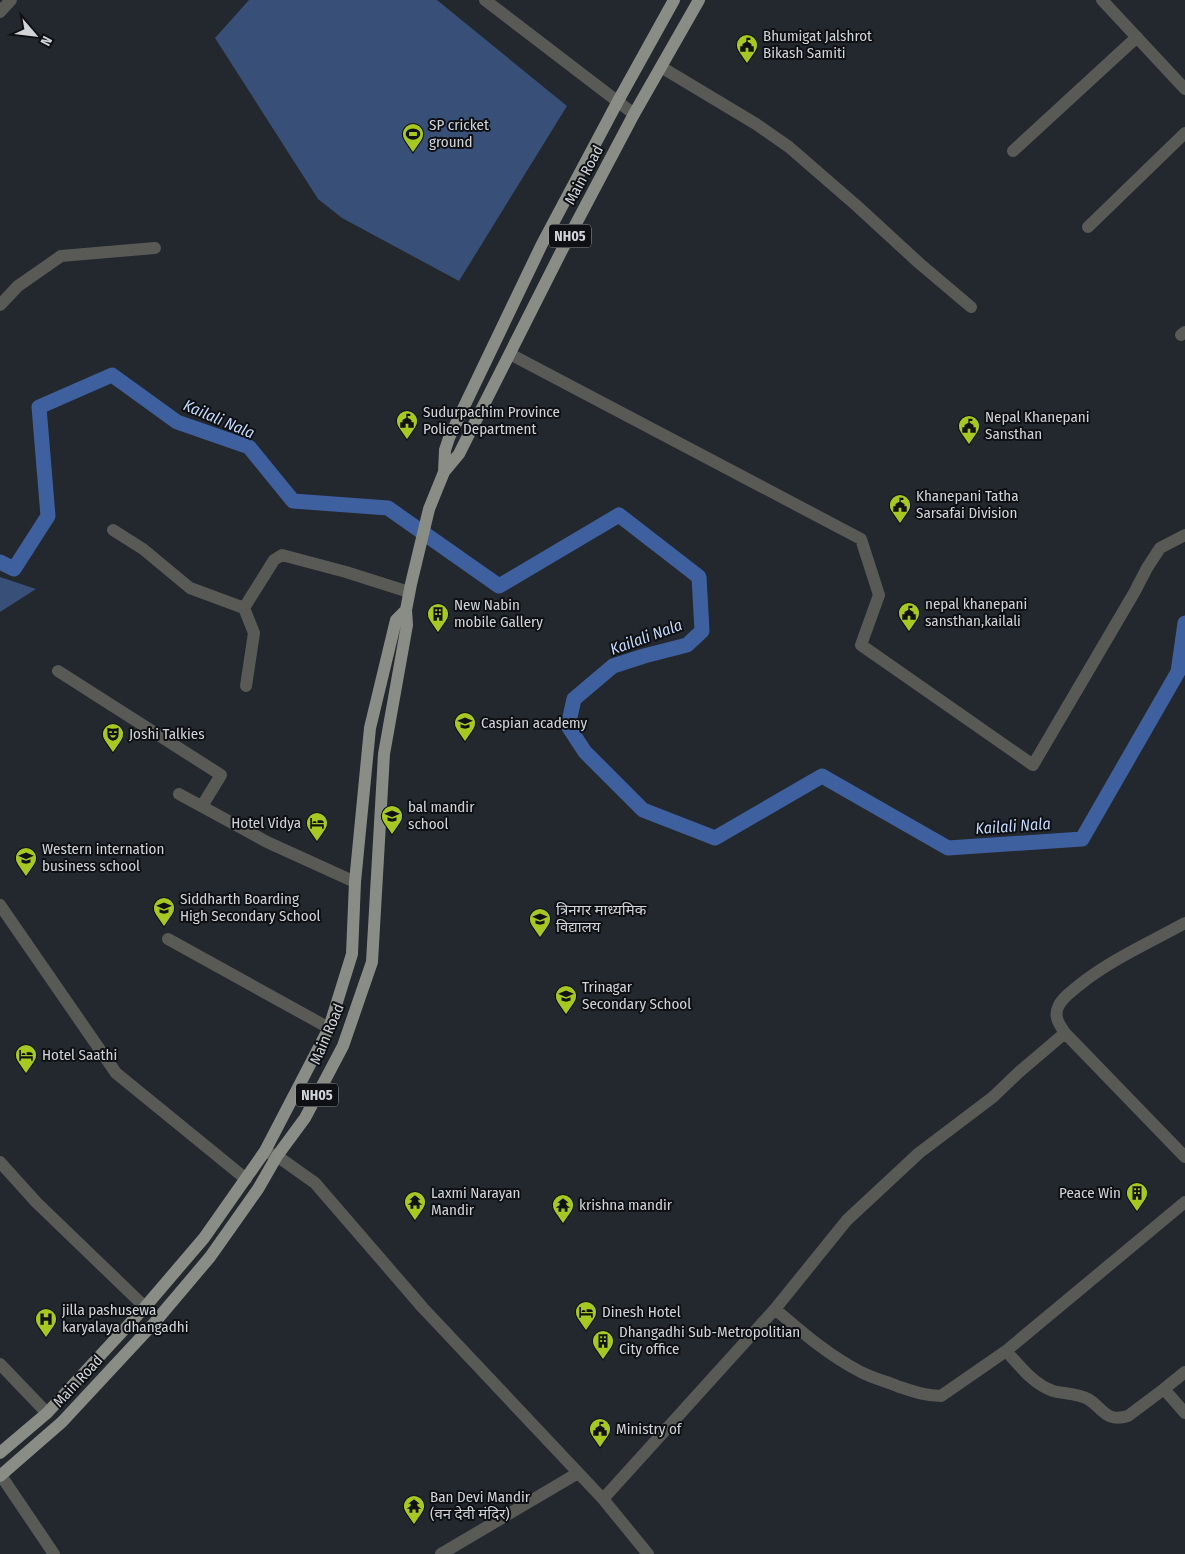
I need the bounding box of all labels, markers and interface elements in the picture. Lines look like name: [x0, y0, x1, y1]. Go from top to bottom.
north arrow: [10, 10, 60, 60]
place label: Bhumigat Jalshrot Bikash Samiti: [763, 27, 872, 62]
text: N: [37, 33, 56, 49]
public building icon: Bhumigat Jalshrot Bikash Samiti: [735, 33, 759, 64]
place label: SP cricket ground: [429, 116, 489, 151]
sports icon: SP cricket ground: [401, 122, 425, 153]
street label: Main Road: [561, 142, 607, 208]
road number: NH05: [549, 225, 591, 248]
water label: Kailali Nala: [181, 396, 257, 442]
place label: Sudurpachim Province Police Department: [423, 403, 560, 438]
place label: Nepal Khanepani Sansthan: [985, 408, 1089, 443]
public building icon: Sudurpachim Province Police Department: [395, 409, 419, 440]
public building icon: Nepal Khanepani Sansthan: [957, 414, 981, 445]
place label: Khanepani Tatha Sarsafai Division: [916, 487, 1019, 522]
public building icon: Khanepani Tatha Sarsafai Division: [888, 493, 912, 524]
place label: nepal khanepani sansthan,kailali: [925, 595, 1027, 630]
place label: New Nabin mobile Gallery: [454, 596, 543, 631]
public building icon: nepal khanepani sansthan,kailali: [897, 601, 921, 632]
building icon: New Nabin mobile Gallery: [426, 602, 450, 633]
water label: Kailali Nala: [607, 615, 685, 659]
school or university icon: Caspian academy: [453, 711, 477, 742]
place label: Caspian academy: [481, 714, 588, 732]
theatre icon: Joshi Talkies: [101, 722, 125, 753]
place label: Joshi Talkies: [129, 725, 205, 743]
place label: bal mandir school: [408, 798, 475, 833]
school or university icon: bal mandir school: [380, 804, 404, 835]
hotel icon: Hotel Vidya: [305, 811, 329, 842]
place label: Hotel Vidya: [231, 814, 301, 832]
water label: Kailali Nala: [975, 814, 1051, 838]
place label: Western internation business school: [42, 840, 164, 875]
school or university icon: Western internation business school: [14, 846, 38, 877]
place label: Siddharth Boarding High Secondary School: [180, 890, 321, 925]
school or university icon: Siddharth Boarding High Secondary School: [152, 896, 176, 927]
place label: त्रिनगर माध्यमिक विद्यालय: [556, 901, 647, 936]
school or university icon: त्रिनगर माध्यमिक विद्यालय: [528, 907, 552, 938]
place label: Trinagar Secondary School: [582, 978, 691, 1013]
school or university icon: Trinagar Secondary School: [554, 984, 578, 1015]
street label: Main Road: [306, 1001, 348, 1067]
hotel icon: Hotel Saathi: [14, 1043, 38, 1074]
place label: Hotel Saathi: [42, 1046, 117, 1064]
road number: NH05: [296, 1084, 338, 1106]
building icon: Peace Win: [1125, 1181, 1149, 1212]
place label: Laxmi Narayan Mandir: [431, 1184, 520, 1219]
place label: Peace Win: [1059, 1184, 1121, 1202]
temple icon: Laxmi Narayan Mandir: [403, 1190, 427, 1221]
temple icon: krishna mandir: [551, 1193, 575, 1224]
place label: krishna mandir: [579, 1196, 673, 1214]
hotel icon: Dinesh Hotel: [574, 1300, 598, 1331]
place label: jilla pashusewa karyalaya dhangadhi: [61, 1301, 188, 1336]
place label: Dinesh Hotel: [602, 1303, 681, 1321]
hospital icon: jilla pashusewa karyalaya dhangadhi: [34, 1307, 58, 1338]
place label: Dhangadhi Sub-Metropolitian City office: [619, 1323, 800, 1358]
building icon: Dhangadhi Sub-Metropolitian City office: [591, 1329, 615, 1360]
street label: Main Road: [49, 1351, 107, 1411]
public building icon: Ministry of: [588, 1417, 612, 1448]
place label: Ministry of: [616, 1420, 683, 1438]
place label: Ban Devi Mandir (वन देवी मंदिर): [430, 1488, 531, 1523]
temple icon: Ban Devi Mandir (वन देवी मंदिर): [402, 1494, 426, 1525]

